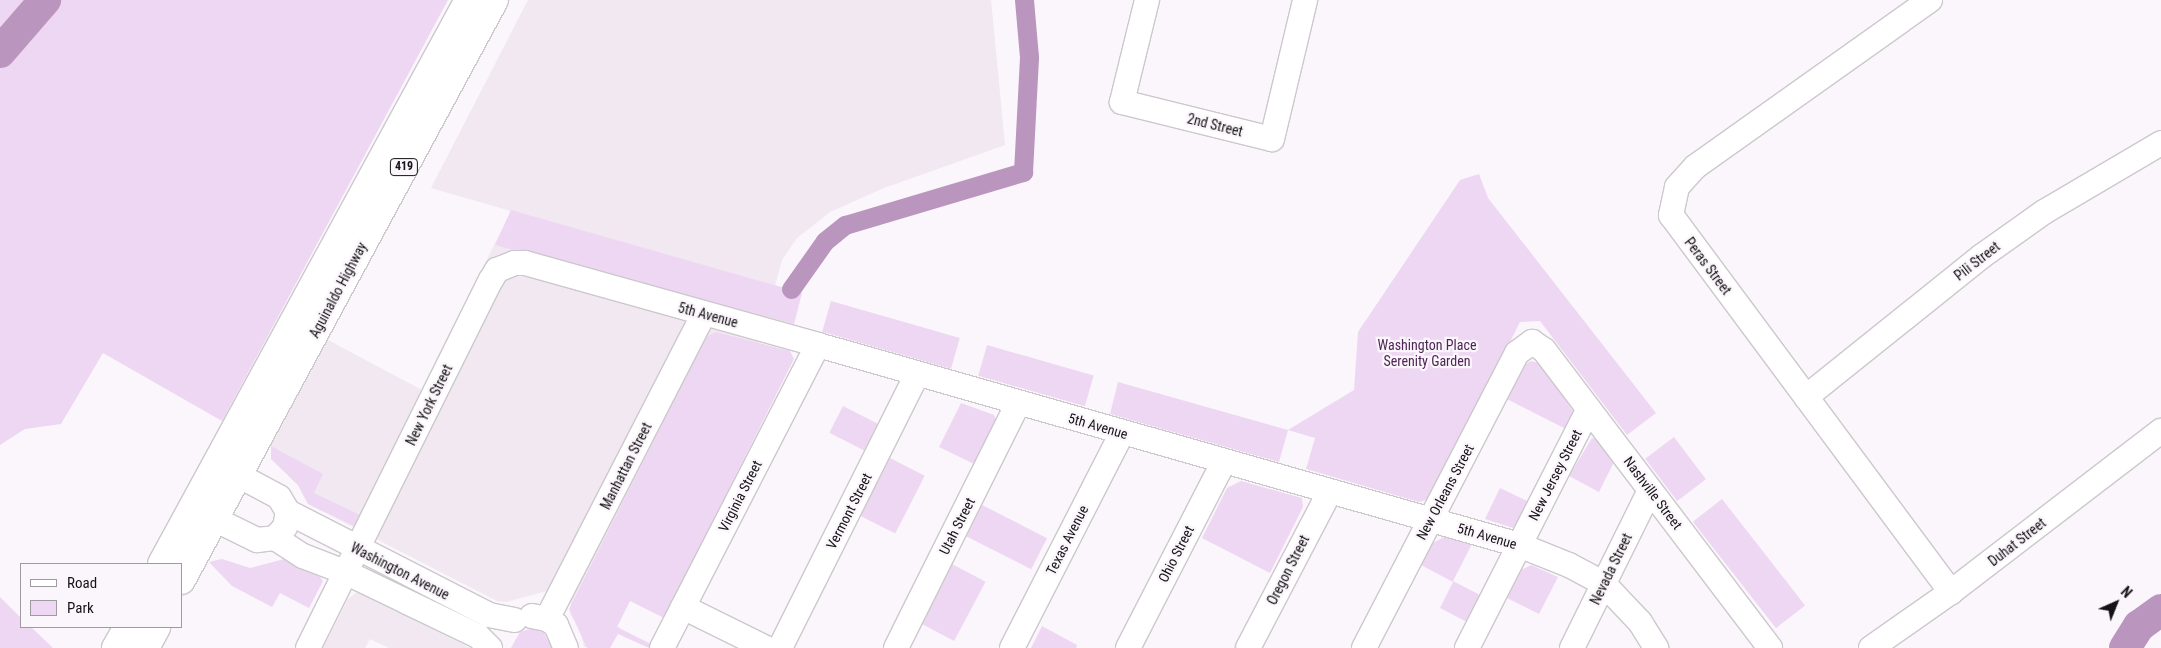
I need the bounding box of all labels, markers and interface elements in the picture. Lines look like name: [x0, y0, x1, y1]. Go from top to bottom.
street label: 2nd Street: [1185, 110, 1245, 140]
road number: 419: [389, 158, 419, 176]
street label: Peras Street: [1681, 234, 1735, 298]
street label: Pili Street: [1951, 238, 2003, 284]
street label: Aguinaldo Highway: [306, 239, 370, 341]
street label: 5th Avenue: [676, 299, 740, 331]
park label: Washington Place Serenity Garden: [1378, 337, 1476, 370]
street label: New York Street: [402, 362, 456, 448]
street label: 5th Avenue: [1066, 409, 1130, 443]
street label: Manhattan Street: [597, 420, 655, 512]
street label: New Jersey Street: [1525, 427, 1585, 523]
street label: New Orleans Street: [1413, 441, 1477, 543]
street label: Nashville Street: [1620, 453, 1686, 533]
street label: Virginia Street: [715, 457, 765, 535]
street label: Vermont Street: [823, 470, 875, 552]
street label: Utah Street: [936, 495, 978, 557]
street label: Texas Avenue: [1042, 502, 1092, 578]
street label: Duhat Street: [1985, 514, 2049, 570]
street label: 5th Avenue: [1455, 519, 1519, 553]
street label: Ohio Street: [1155, 523, 1197, 585]
street label: Nevada Street: [1586, 531, 1636, 607]
street label: Oregon Street: [1263, 532, 1313, 608]
street label: Washington Avenue: [348, 539, 452, 603]
legend: [20, 563, 182, 628]
text: Road: [67, 574, 97, 592]
north arrow: [2091, 578, 2141, 628]
text: N: [2118, 583, 2135, 601]
text: Park: [67, 599, 94, 617]

